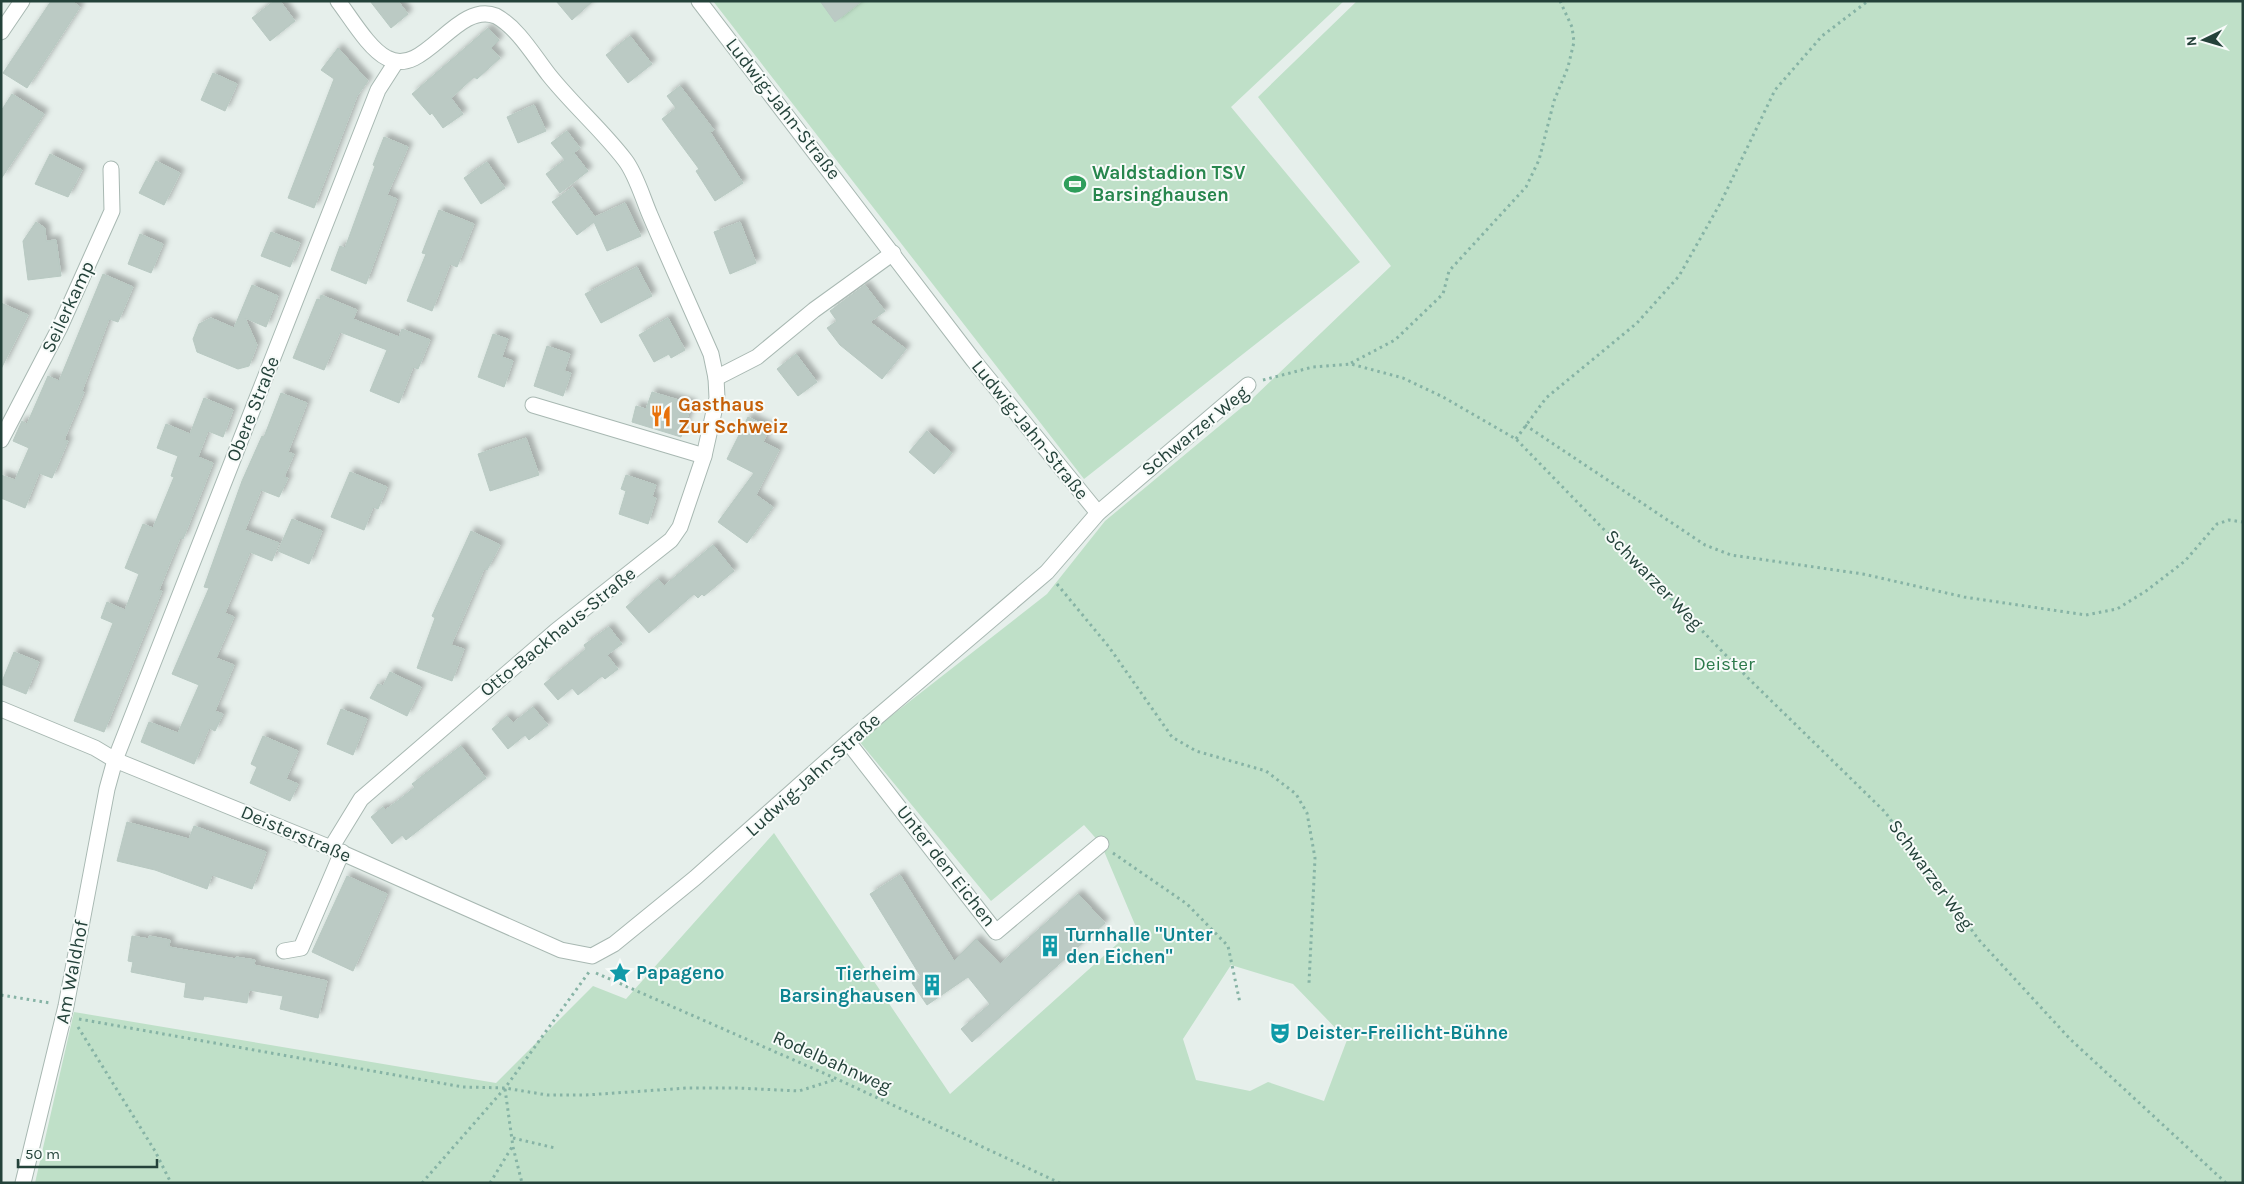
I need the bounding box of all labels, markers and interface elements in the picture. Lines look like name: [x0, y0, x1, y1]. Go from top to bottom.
north arrow: [2179, 15, 2229, 65]
street label: Ludwig-Jahn-Straße: [721, 34, 845, 184]
text: N: [2183, 35, 2200, 47]
place label: Waldstadion TSV Barsinghausen: [1092, 162, 1246, 206]
sports icon: Waldstadion TSV Barsinghausen: [1062, 171, 1088, 197]
street label: Seilerkamp: [37, 258, 99, 356]
street label: Obere Straße: [222, 353, 284, 465]
street label: Ludwig-Jahn-Straße: [967, 356, 1093, 504]
street label: Schwarzer Weg: [1137, 381, 1253, 481]
place label: Gasthaus Zur Schweiz: [678, 394, 788, 438]
restaurant icon: Gasthaus Zur Schweiz: [648, 403, 674, 429]
street label: Schwarzer Weg: [1601, 525, 1708, 635]
street label: Otto-Backhaus-Straße: [476, 562, 640, 702]
park label: Deister: [1693, 653, 1755, 675]
street label: Ludwig-Jahn-Straße: [741, 709, 885, 841]
street label: Deisterstraße: [238, 801, 354, 867]
street label: Unter den Eichen: [892, 801, 1000, 931]
street label: Schwarzer Weg: [1884, 816, 1979, 935]
street label: Am Waldhof: [51, 918, 93, 1026]
place label: Turnhalle "Unter den Eichen": [1066, 924, 1213, 968]
building icon: Turnhalle "Unter den Eichen": [1037, 933, 1063, 959]
place icon: Papageno: [607, 960, 633, 986]
place label: Papageno: [636, 962, 725, 984]
place label: Tierheim Barsinghausen: [779, 963, 916, 1007]
building icon: Tierheim Barsinghausen: [919, 972, 945, 998]
theatre icon: Deister-Freilicht-Bühne: [1267, 1020, 1293, 1046]
place label: Deister-Freilicht-Bühne: [1296, 1022, 1508, 1044]
street label: Rodelbahnweg: [769, 1026, 895, 1098]
scale bar: [18, 1136, 156, 1168]
text: 50 m: [25, 1145, 60, 1163]

